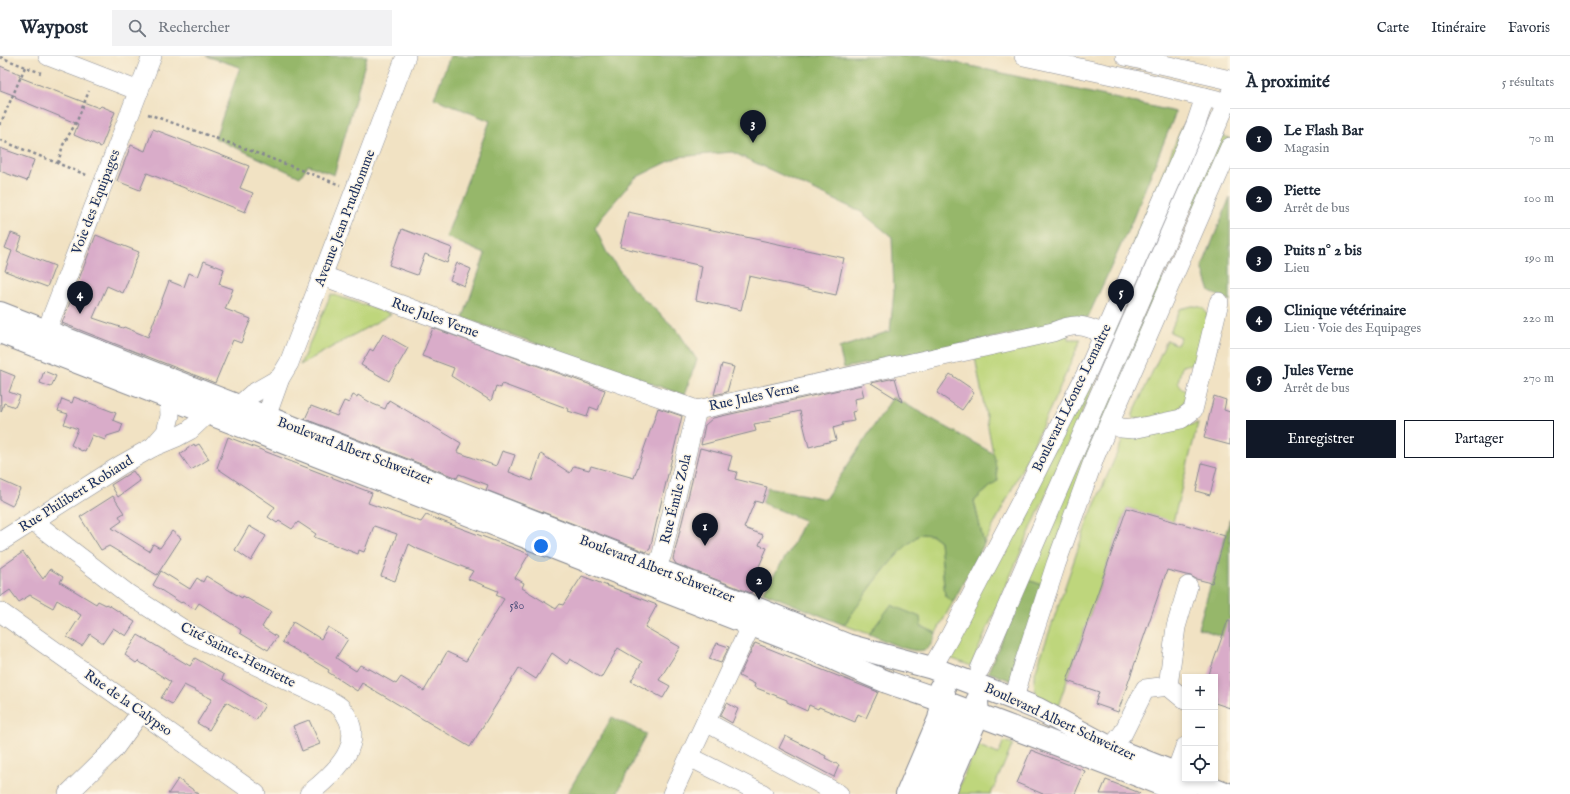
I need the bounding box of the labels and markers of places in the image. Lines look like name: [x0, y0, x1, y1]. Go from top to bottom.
pin: 3: [740, 110, 766, 143]
pin: 5: [1108, 279, 1134, 312]
pin: 4: [67, 281, 93, 314]
pin: 1: [692, 513, 718, 546]
pin: 2: [746, 567, 772, 600]

